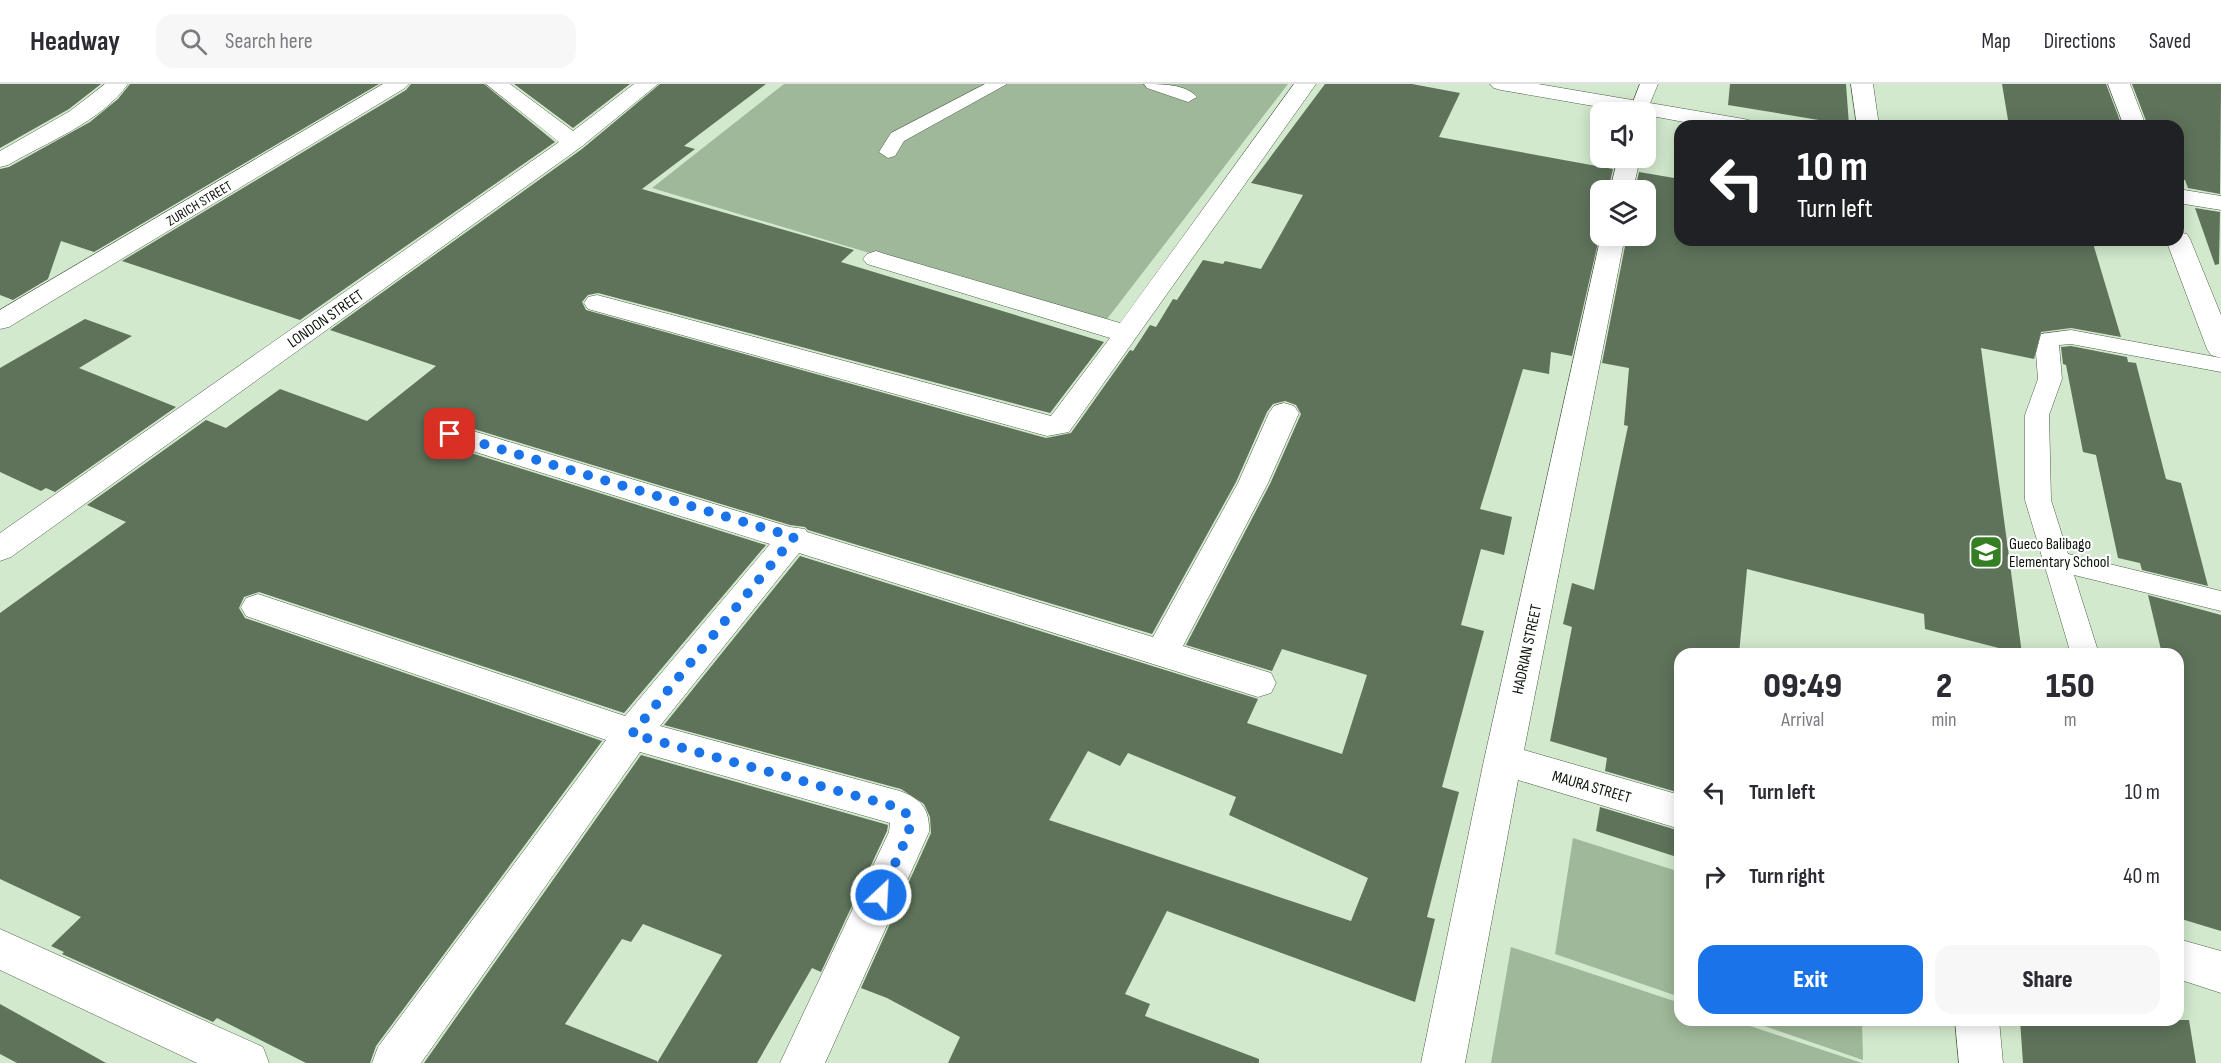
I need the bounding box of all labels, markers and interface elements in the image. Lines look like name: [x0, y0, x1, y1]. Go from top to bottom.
search box: [156, 14, 576, 68]
text: Headway: [30, 25, 120, 58]
icon: search: [177, 25, 210, 58]
text: Search here: [225, 28, 312, 55]
text: Map: [1981, 29, 2011, 54]
text: Directions: [2044, 29, 2116, 54]
text: Saved: [2149, 29, 2191, 54]
map controls: [1590, 102, 1656, 246]
button: sound: [1590, 102, 1656, 168]
text: 10 m: [1797, 142, 1868, 193]
icon: left: [1698, 144, 1776, 222]
street label: ZURICH STREET: [163, 177, 235, 230]
button: layers: [1590, 180, 1656, 246]
text: Turn left: [1797, 193, 1873, 225]
street label: LONDON STREET: [284, 286, 368, 352]
pin: [424, 408, 475, 459]
icon: arrive: [433, 417, 466, 450]
school or university icon: Gueco Balibago Elementary School: [1968, 534, 2004, 570]
place label: Gueco Balibago Elementary School: [2009, 535, 2109, 572]
street label: HADRIAN STREET: [1509, 602, 1546, 696]
text: 09:49: [1763, 665, 1842, 708]
text: 2: [1936, 665, 1952, 708]
text: 150: [2046, 665, 2095, 708]
text: Arrival: [1781, 708, 1824, 732]
text: min: [1931, 708, 1957, 732]
text: m: [2064, 708, 2077, 732]
street label: MAURA STREET: [1550, 767, 1634, 808]
icon: left: [1698, 776, 1731, 809]
text: Turn left: [1749, 779, 1815, 806]
text: 10 m: [2125, 779, 2160, 806]
icon: right: [1698, 860, 1731, 893]
position arrow: [849, 863, 913, 927]
text: Turn right: [1749, 863, 1825, 890]
text: 40 m: [2123, 863, 2160, 890]
button: Exit: [1698, 945, 1923, 1014]
button: Share: [1935, 945, 2160, 1014]

